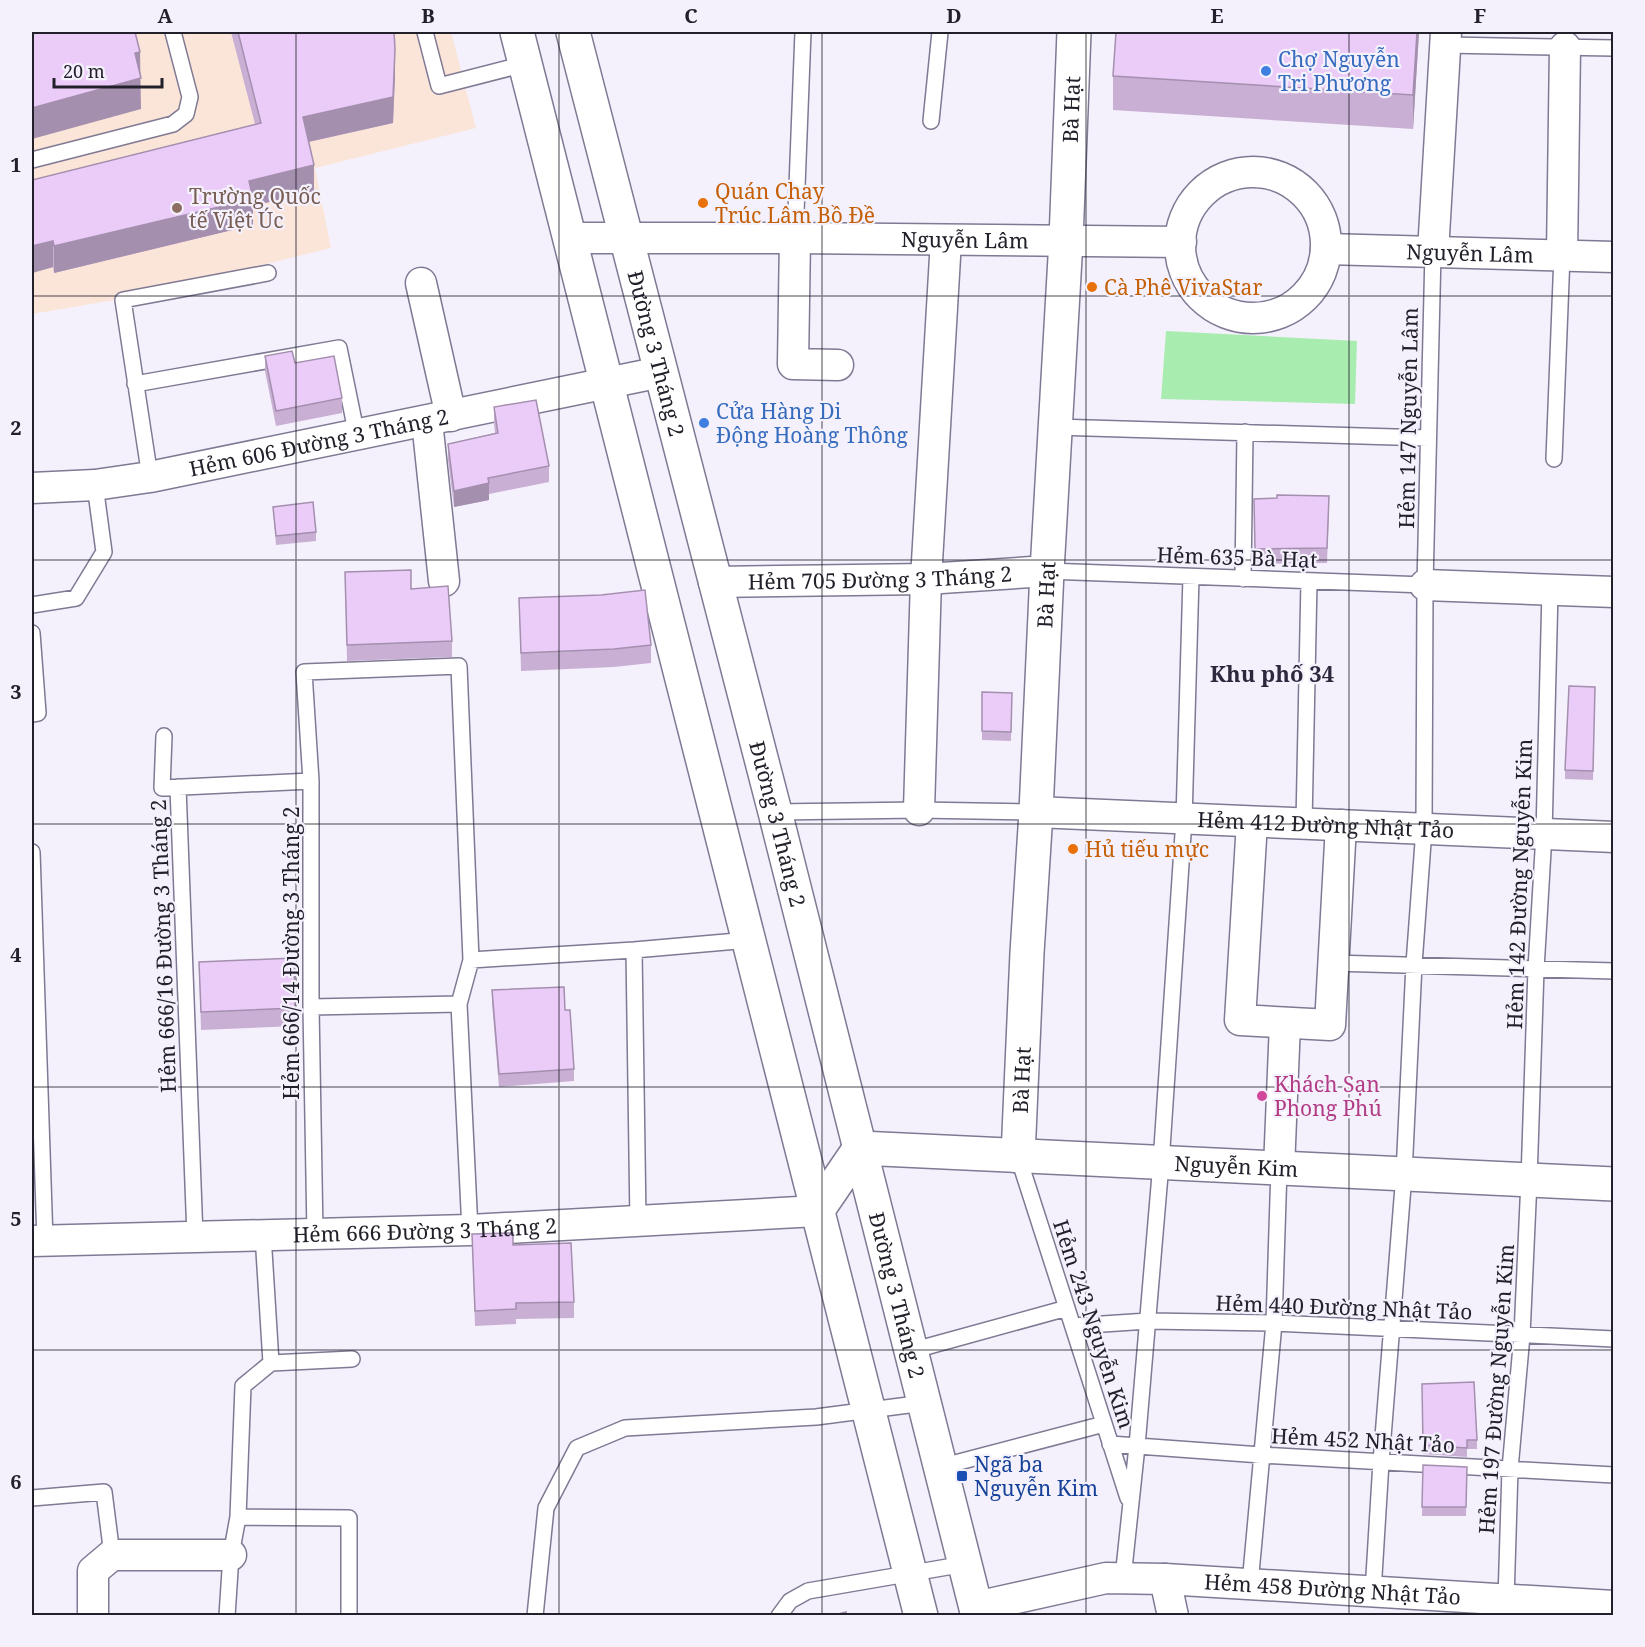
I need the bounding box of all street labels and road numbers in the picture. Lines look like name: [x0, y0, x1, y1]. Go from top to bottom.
street label: Bà Hạt: [1056, 75, 1086, 143]
street label: Nguyễn Lâm: [901, 225, 1029, 254]
street label: Nguyễn Lâm: [1406, 237, 1534, 269]
street label: Đường 3 Tháng 2: [621, 267, 691, 439]
street label: Hẻm 147 Nguyễn Lâm: [1392, 307, 1424, 529]
street label: Hẻm 606 Đường 3 Tháng 2: [187, 402, 451, 483]
street label: Hẻm 635 Bà Hạt: [1156, 540, 1318, 574]
street label: Hẻm 705 Đường 3 Tháng 2: [748, 559, 1013, 596]
street label: Bà Hạt: [1030, 560, 1062, 629]
street label: Đường 3 Tháng 2: [743, 738, 812, 910]
street label: Hẻm 142 Đường Nguyễn Kim: [1500, 738, 1538, 1030]
street label: Hẻm 666/16 Đường 3 Tháng 2: [144, 799, 182, 1093]
street label: Hẻm 412 Đường Nhật Tảo: [1197, 805, 1455, 844]
street label: Hẻm 666/14 Đường 3 Tháng 2: [277, 806, 305, 1100]
street label: Bà Hạt: [1006, 1046, 1037, 1114]
street label: Nguyễn Kim: [1174, 1149, 1299, 1183]
street label: Đường 3 Tháng 2: [863, 1209, 931, 1381]
street label: Hẻm 666 Đường 3 Tháng 2: [292, 1211, 558, 1248]
street label: Hẻm 243 Nguyễn Kim: [1047, 1216, 1141, 1432]
street label: Hẻm 197 Đường Nguyễn Kim: [1472, 1243, 1520, 1535]
street label: Hẻm 440 Đường Nhật Tảo: [1215, 1289, 1473, 1325]
street label: Hẻm 452 Nhật Tảo: [1270, 1421, 1456, 1459]
street label: Hẻm 458 Đường Nhật Tảo: [1203, 1567, 1462, 1611]

